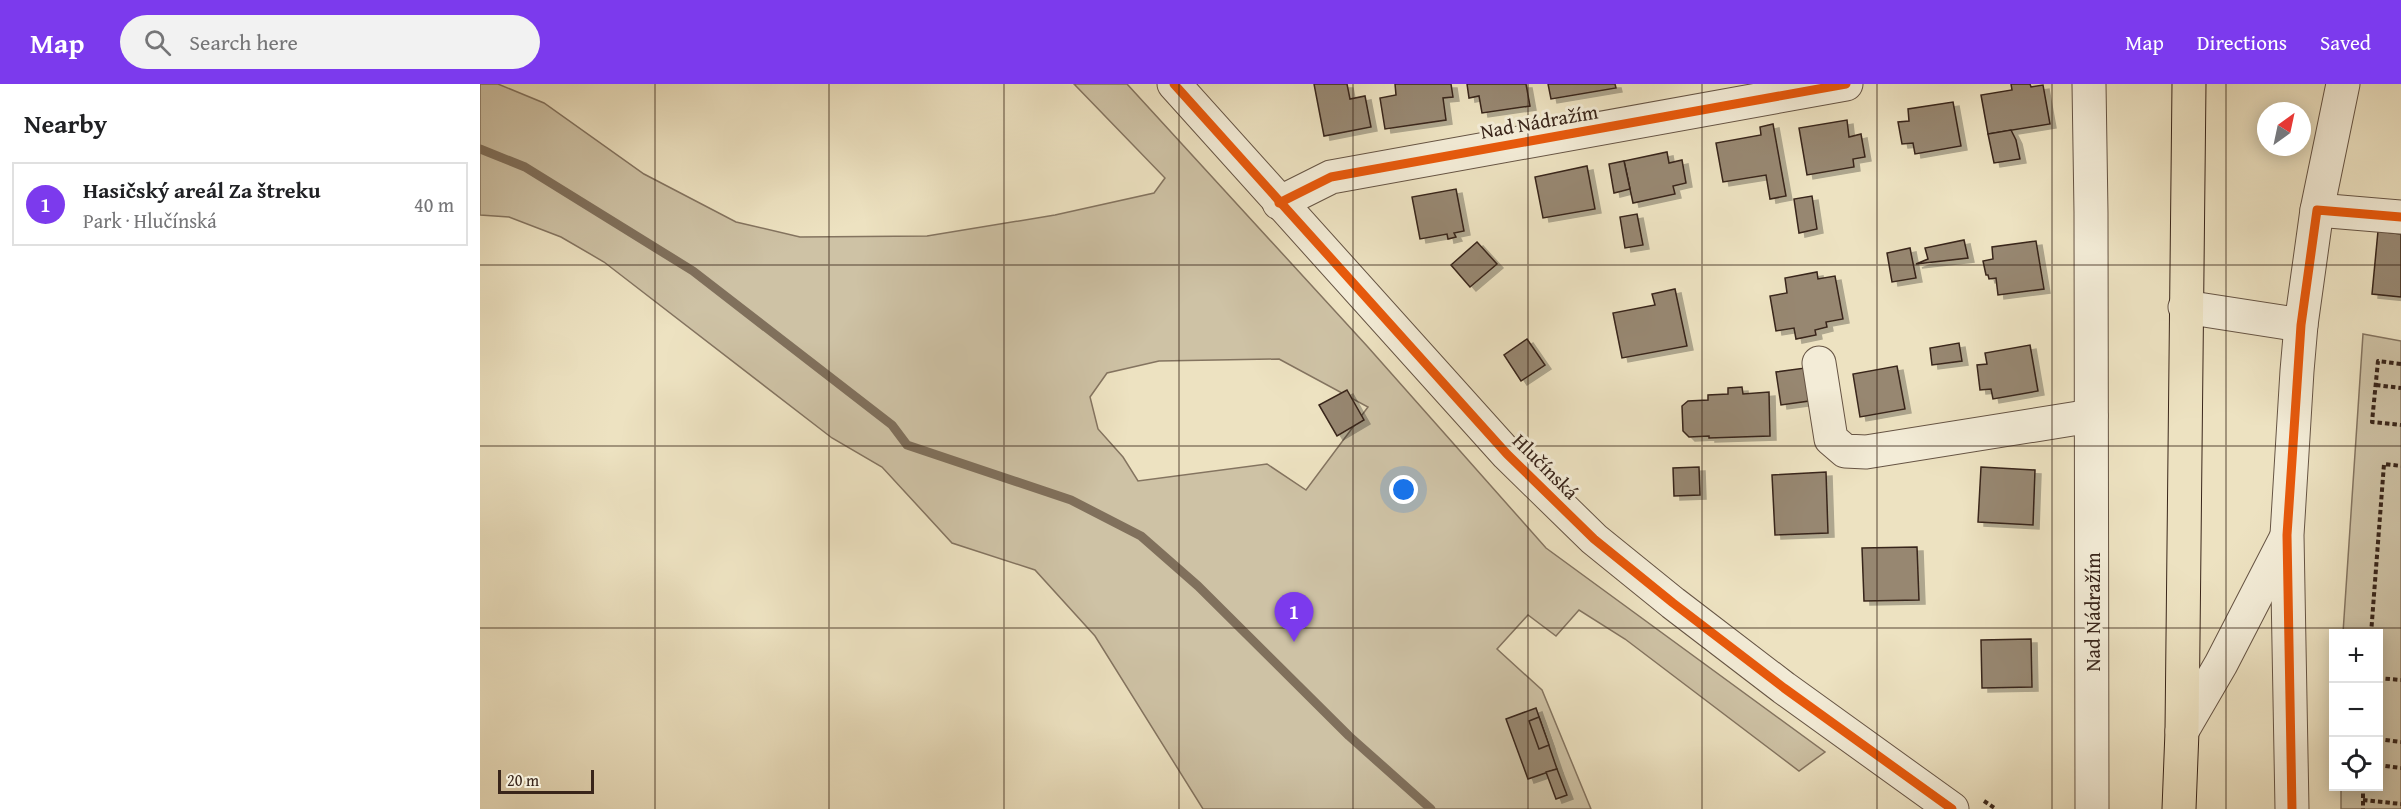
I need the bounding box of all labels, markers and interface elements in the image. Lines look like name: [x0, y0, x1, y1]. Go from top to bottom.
search box: [120, 15, 540, 69]
text: Map: [30, 22, 84, 63]
icon: search: [141, 26, 174, 59]
text: Search here: [189, 26, 298, 58]
text: Map: [2125, 27, 2164, 58]
text: Directions: [2197, 27, 2287, 58]
text: Saved: [2320, 27, 2371, 58]
street label: Nad Nádražím: [1478, 96, 1601, 146]
north arrow: [2257, 102, 2311, 156]
text: Nearby: [24, 104, 107, 143]
text: Hasičský areál Za štreku: [83, 174, 321, 206]
text: 1: [40, 190, 51, 219]
text: 40 m: [414, 190, 454, 219]
text: Park · Hlučínská: [83, 206, 217, 235]
street label: Hlučínská: [1506, 426, 1586, 506]
your location: [1389, 475, 1418, 504]
street label: Nad Nádražím: [2078, 552, 2107, 672]
pin: 1: [1274, 592, 1314, 642]
map controls: [2329, 629, 2383, 791]
button: +: [2329, 629, 2383, 683]
button: −: [2329, 683, 2383, 737]
button: locate: [2329, 737, 2383, 791]
scale bar: [498, 767, 594, 794]
text: 20 m: [507, 768, 539, 792]

